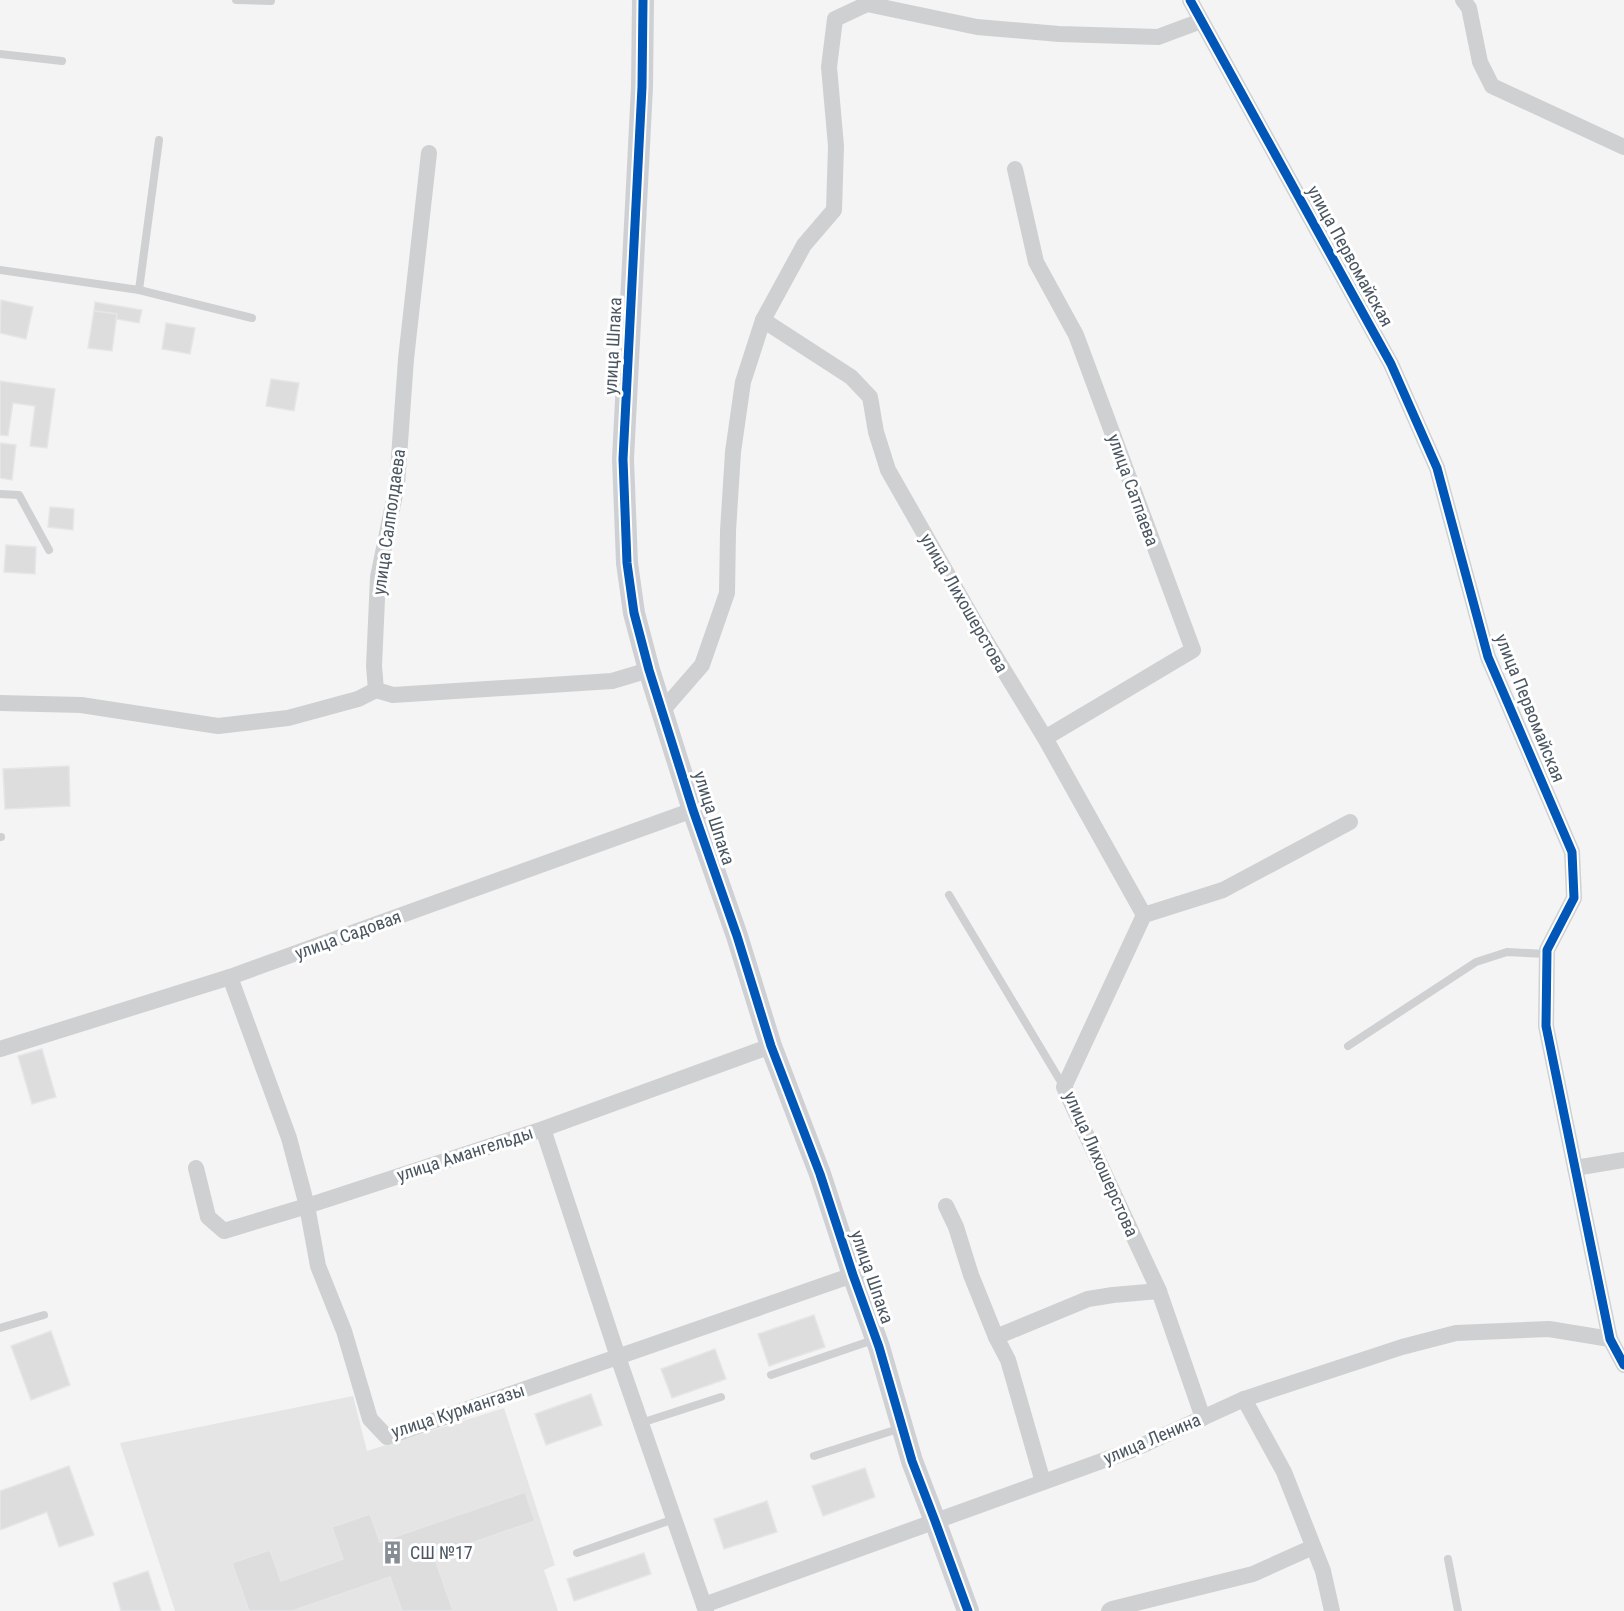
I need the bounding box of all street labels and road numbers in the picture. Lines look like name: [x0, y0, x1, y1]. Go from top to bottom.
street label: улица Первомайская: [1303, 182, 1398, 330]
street label: улица Шпака: [599, 297, 626, 395]
street label: улица Сатпаева: [1103, 431, 1164, 549]
street label: улица Салполдаева: [368, 448, 409, 596]
street label: улица Лихошерстова: [916, 530, 1013, 676]
street label: улица Первомайская: [1491, 631, 1570, 785]
street label: улица Шпака: [689, 768, 740, 867]
street label: улица Садовая: [292, 906, 404, 963]
street label: улица Лихошерстова: [1060, 1088, 1143, 1240]
street label: улица Амангельды: [394, 1122, 536, 1185]
street label: улица Шпака: [847, 1227, 898, 1326]
street label: улица Курмангазы: [389, 1379, 527, 1442]
street label: улица Ленина: [1100, 1409, 1203, 1468]

